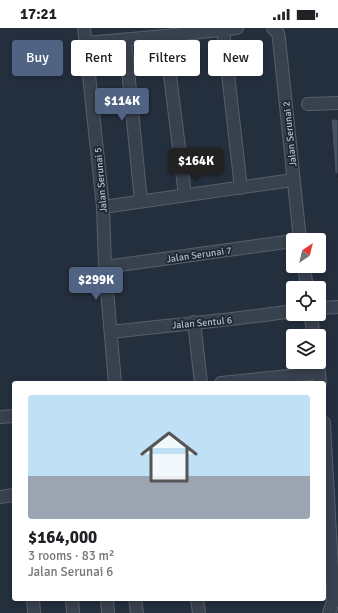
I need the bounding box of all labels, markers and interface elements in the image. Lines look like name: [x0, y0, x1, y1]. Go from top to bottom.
text: 17:21: [20, 5, 57, 23]
chip: Buy: [12, 40, 63, 76]
chip: Rent: [71, 40, 126, 76]
chip: Filters: [134, 40, 200, 76]
chip: New: [208, 40, 263, 76]
pin: $114K: [94, 88, 150, 122]
text: $114K: [104, 93, 140, 109]
street label: Jalan Serunai 2: [281, 101, 299, 167]
street label: Jalan Serunai 5: [92, 147, 110, 213]
pin: $164K: [168, 148, 224, 182]
text: $164K: [178, 153, 214, 169]
north arrow: [286, 233, 326, 273]
map controls: [286, 233, 326, 369]
street label: Jalan Serunai 7: [166, 244, 232, 265]
pin: $299K: [68, 267, 124, 301]
text: $299K: [78, 272, 114, 288]
button: locate: [286, 281, 326, 321]
street label: Jalan Sentul 6: [171, 314, 233, 332]
button: layers: [286, 329, 326, 369]
icon: home: [133, 421, 205, 493]
text: $164,000: [28, 527, 97, 548]
text: 3 rooms · 83 m²: [28, 548, 114, 564]
text: Jalan Serunai 6: [28, 564, 113, 580]

